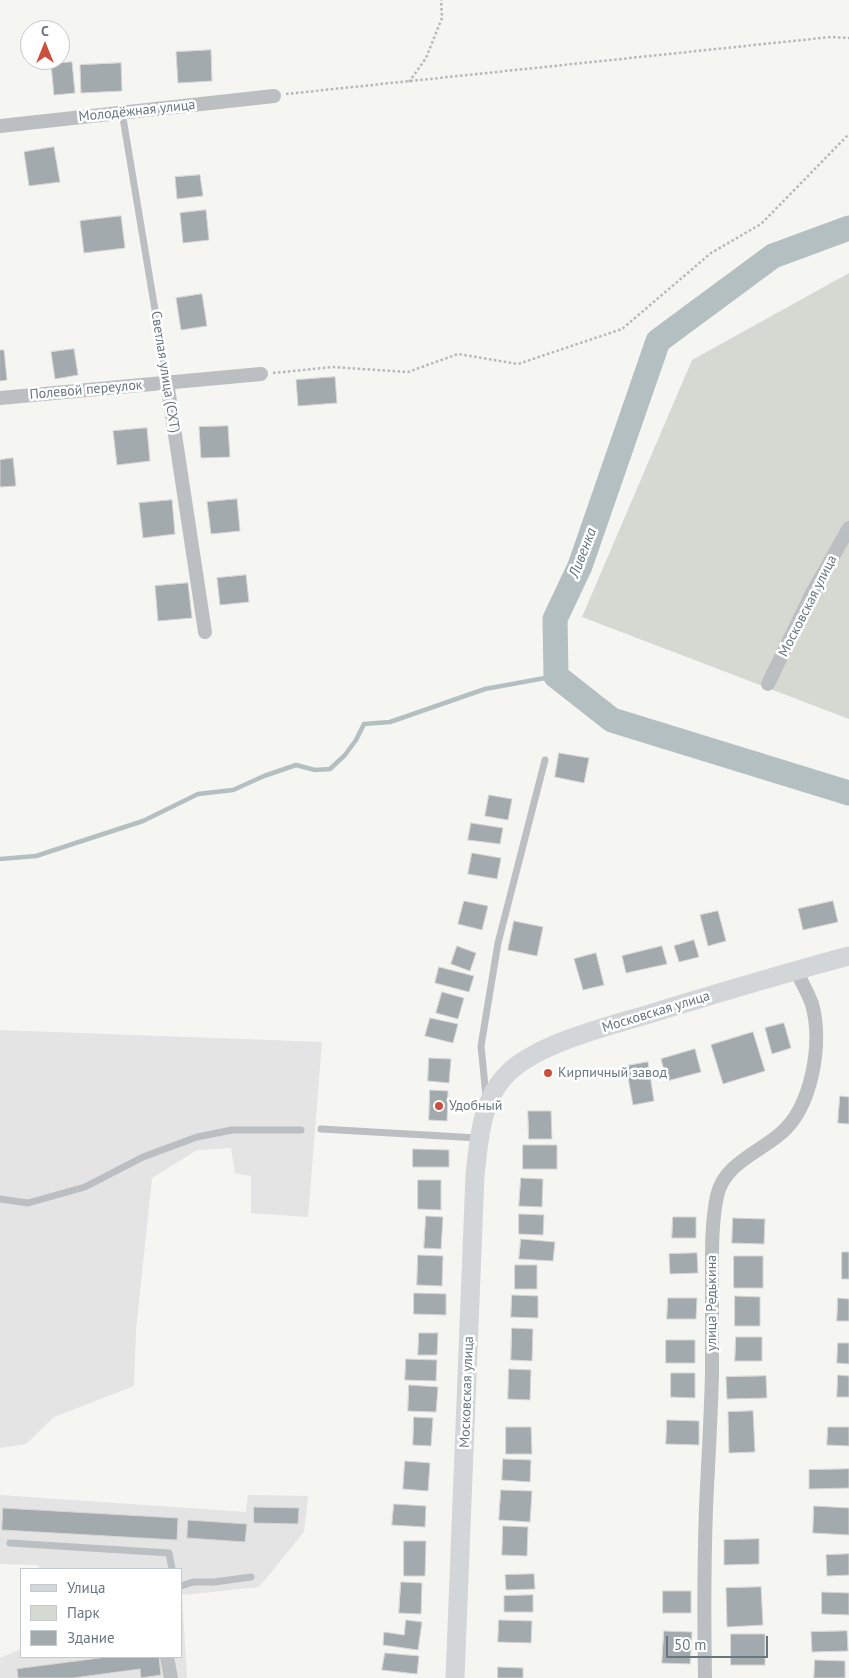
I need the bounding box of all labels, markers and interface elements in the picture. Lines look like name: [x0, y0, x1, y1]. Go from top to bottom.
north arrow: [20, 20, 70, 70]
text: С: [41, 22, 49, 40]
street label: Молодёжная улица: [78, 97, 196, 125]
street label: Светлая улица (СХТ): [147, 310, 183, 434]
street label: Полевой переулок: [29, 377, 143, 403]
water label: Ливенка: [565, 525, 601, 581]
street label: Московская улица: [775, 552, 841, 660]
street label: Московская улица: [600, 988, 712, 1036]
place label: Кирпичный завод: [558, 1065, 667, 1081]
marker: Кирпичный завод: [542, 1067, 554, 1079]
place label: Удобный: [449, 1098, 503, 1114]
marker: Удобный: [433, 1100, 445, 1112]
street label: улица Редькина: [704, 1255, 720, 1351]
street label: Московская улица: [457, 1336, 477, 1448]
legend: [20, 1568, 182, 1658]
text: Улица: [67, 1578, 105, 1597]
text: Парк: [67, 1603, 100, 1622]
scale bar: [669, 1626, 772, 1658]
text: Здание: [67, 1628, 115, 1647]
text: 50 m: [674, 1635, 707, 1654]

